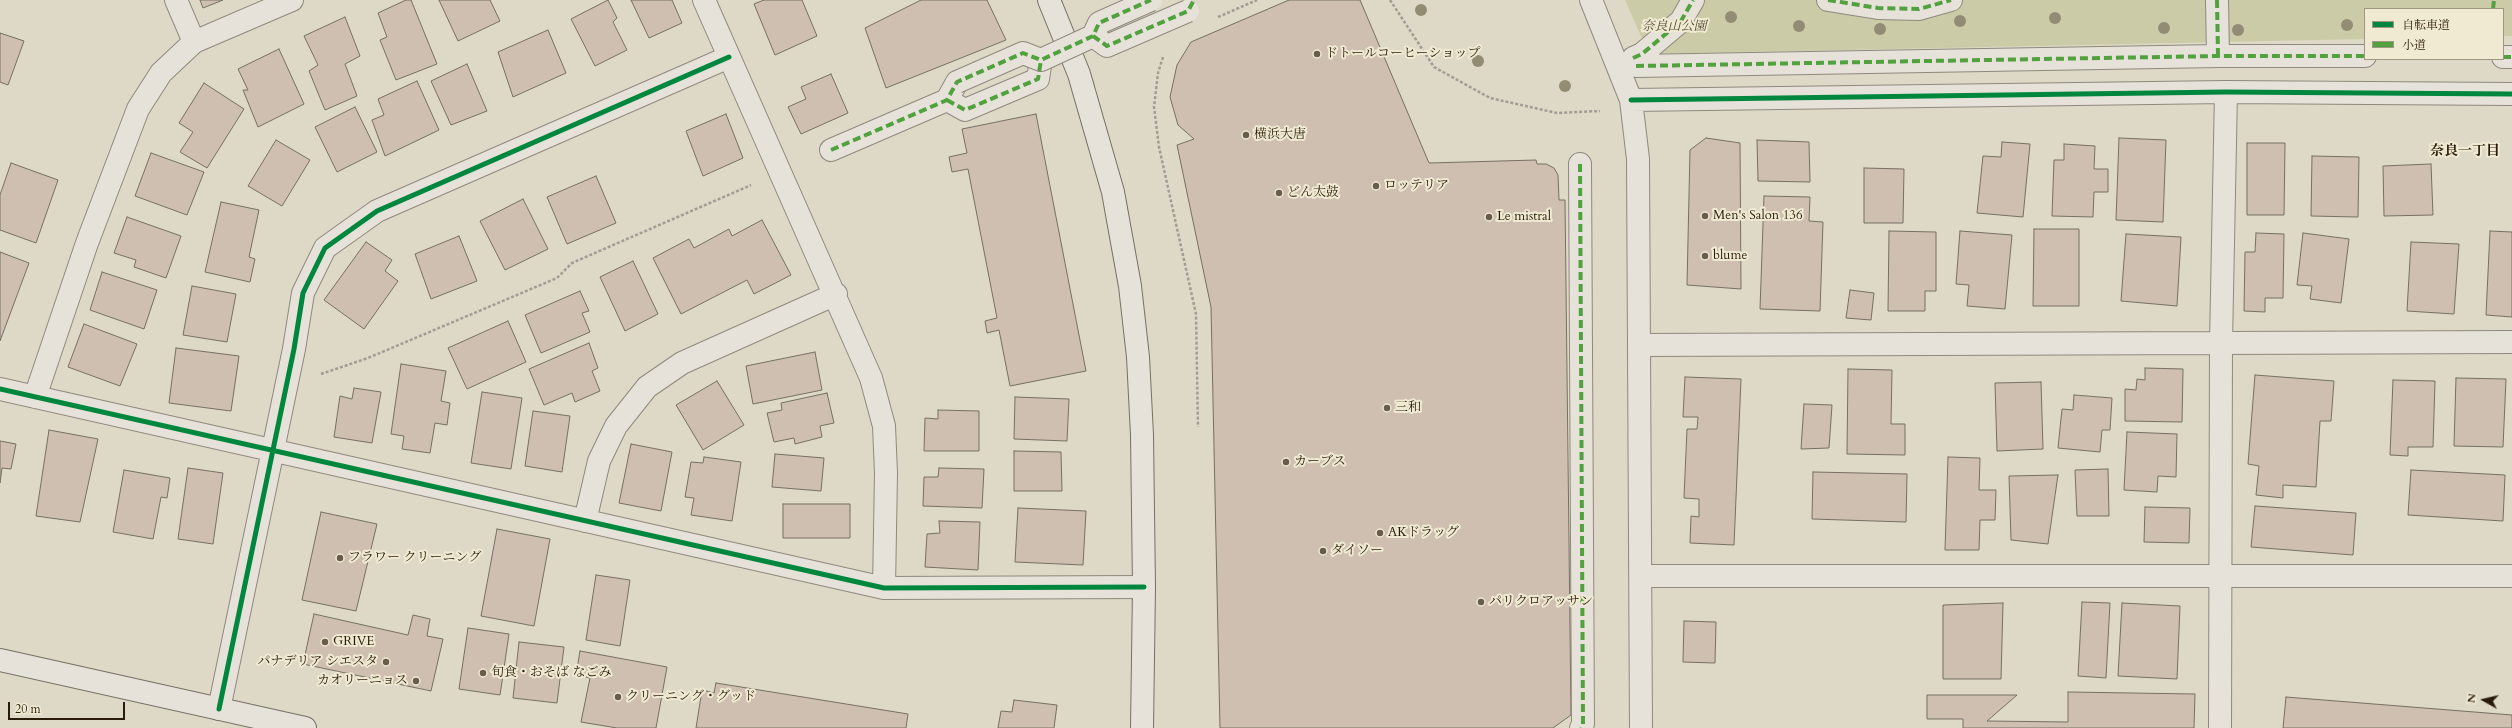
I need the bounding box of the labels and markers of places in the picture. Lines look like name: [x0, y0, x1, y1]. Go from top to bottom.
place label: ドトールコーヒーショップ: [1325, 46, 1480, 62]
marker: ドトールコーヒーショップ: [1312, 49, 1322, 59]
place label: 横浜大唐: [1254, 127, 1306, 143]
marker: 横浜大唐: [1241, 130, 1251, 140]
place label: ロッテリア: [1384, 178, 1449, 194]
marker: ロッテリア: [1371, 181, 1381, 191]
place label: どん太鼓: [1287, 185, 1339, 201]
marker: どん太鼓: [1274, 188, 1284, 198]
place label: Men's Salon 136: [1713, 208, 1803, 224]
place label: Le mistral: [1497, 209, 1551, 225]
marker: Men's Salon 136: [1700, 211, 1710, 221]
marker: Le mistral: [1484, 212, 1494, 222]
place label: blume: [1713, 248, 1747, 264]
marker: blume: [1700, 251, 1710, 261]
place label: 三和: [1395, 400, 1421, 416]
marker: 三和: [1382, 403, 1392, 413]
place label: カーブス: [1294, 454, 1346, 470]
marker: カーブス: [1281, 457, 1291, 467]
place label: AKドラッグ: [1388, 525, 1459, 541]
marker: AKドラッグ: [1375, 528, 1385, 538]
place label: ダイソー: [1331, 543, 1383, 559]
marker: ダイソー: [1318, 546, 1328, 556]
place label: フラワー クリーニング: [348, 550, 481, 566]
marker: フラワー クリーニング: [335, 553, 345, 563]
place label: パリクロアッサン: [1489, 594, 1593, 610]
marker: パリクロアッサン: [1476, 597, 1486, 607]
place label: GRIVE: [333, 634, 374, 650]
marker: GRIVE: [320, 637, 330, 647]
place label: パナデリア シエスタ: [258, 654, 378, 670]
marker: パナデリア シエスタ: [381, 657, 391, 667]
place label: 旬食・おそば なごみ: [491, 665, 611, 681]
marker: 旬食・おそば なごみ: [478, 668, 488, 678]
place label: カオリーニョス: [317, 673, 408, 689]
marker: カオリーニョス: [411, 676, 421, 686]
place label: クリーニング・グッド: [626, 689, 756, 705]
marker: クリーニング・グッド: [613, 692, 623, 702]

